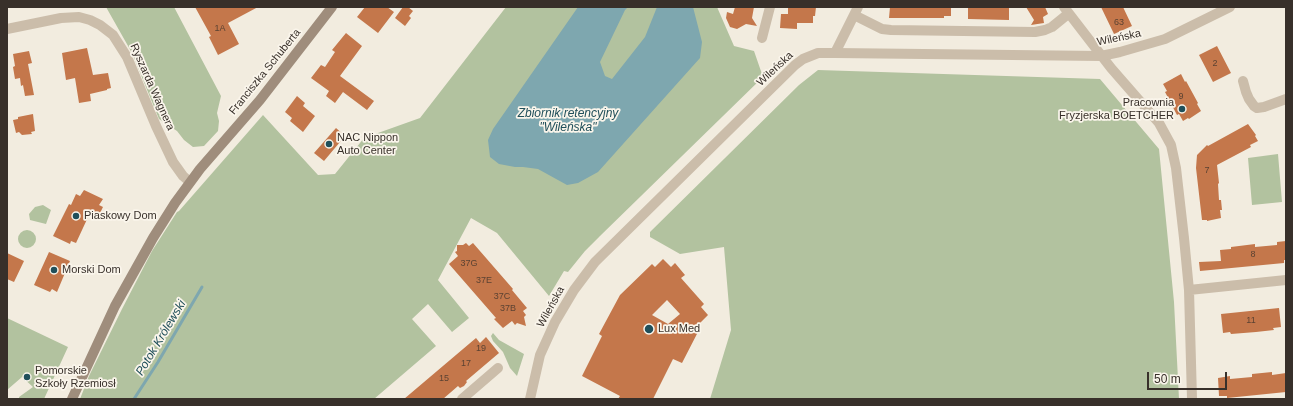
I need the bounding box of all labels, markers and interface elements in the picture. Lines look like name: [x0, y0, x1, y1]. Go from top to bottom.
house number: 63: [1114, 18, 1124, 28]
house number: 1A: [214, 24, 226, 34]
street label: Franciszka Schuberta: [226, 27, 304, 117]
street label: Wileńska: [1096, 27, 1142, 49]
street label: Ryszarda Wagnera: [127, 41, 177, 133]
street label: Wileńska: [754, 49, 796, 89]
house number: 2: [1212, 59, 1218, 69]
house number: 9: [1178, 92, 1184, 102]
place label: Pracownia Fryzjerska BOETCHER: [1059, 96, 1174, 122]
marker: Pracownia Fryzjerska BOETCHER: [1177, 104, 1187, 114]
water label: Zbiornik retencyjny "Wileńska": [518, 107, 618, 135]
place label: NAC Nippon Auto Center: [337, 131, 398, 157]
marker: NAC Nippon Auto Center: [324, 139, 334, 149]
house number: 7: [1204, 166, 1210, 176]
place label: Piaskowy Dom: [84, 209, 157, 223]
marker: Piaskowy Dom: [71, 211, 81, 221]
house number: 8: [1250, 250, 1256, 260]
house number: 37G: [460, 259, 478, 269]
place label: Morski Dom: [62, 263, 121, 277]
marker: Morski Dom: [49, 265, 59, 275]
house number: 37E: [476, 276, 492, 286]
street label: Wileńska: [534, 284, 568, 330]
house number: 37C: [494, 292, 510, 302]
water label: Potok Królewski: [133, 298, 189, 378]
house number: 37B: [500, 304, 516, 314]
house number: 11: [1246, 316, 1256, 326]
place label: Lux Med: [658, 322, 700, 336]
marker: Lux Med: [643, 323, 655, 335]
house number: 19: [476, 344, 486, 354]
house number: 17: [461, 359, 471, 369]
place label: Pomorskie Szkoły Rzemiosł: [35, 364, 116, 390]
scale bar: [1149, 364, 1229, 390]
marker: Pomorskie Szkoły Rzemiosł: [22, 372, 32, 382]
text: 50 m: [1154, 372, 1181, 386]
house number: 15: [439, 374, 449, 384]

